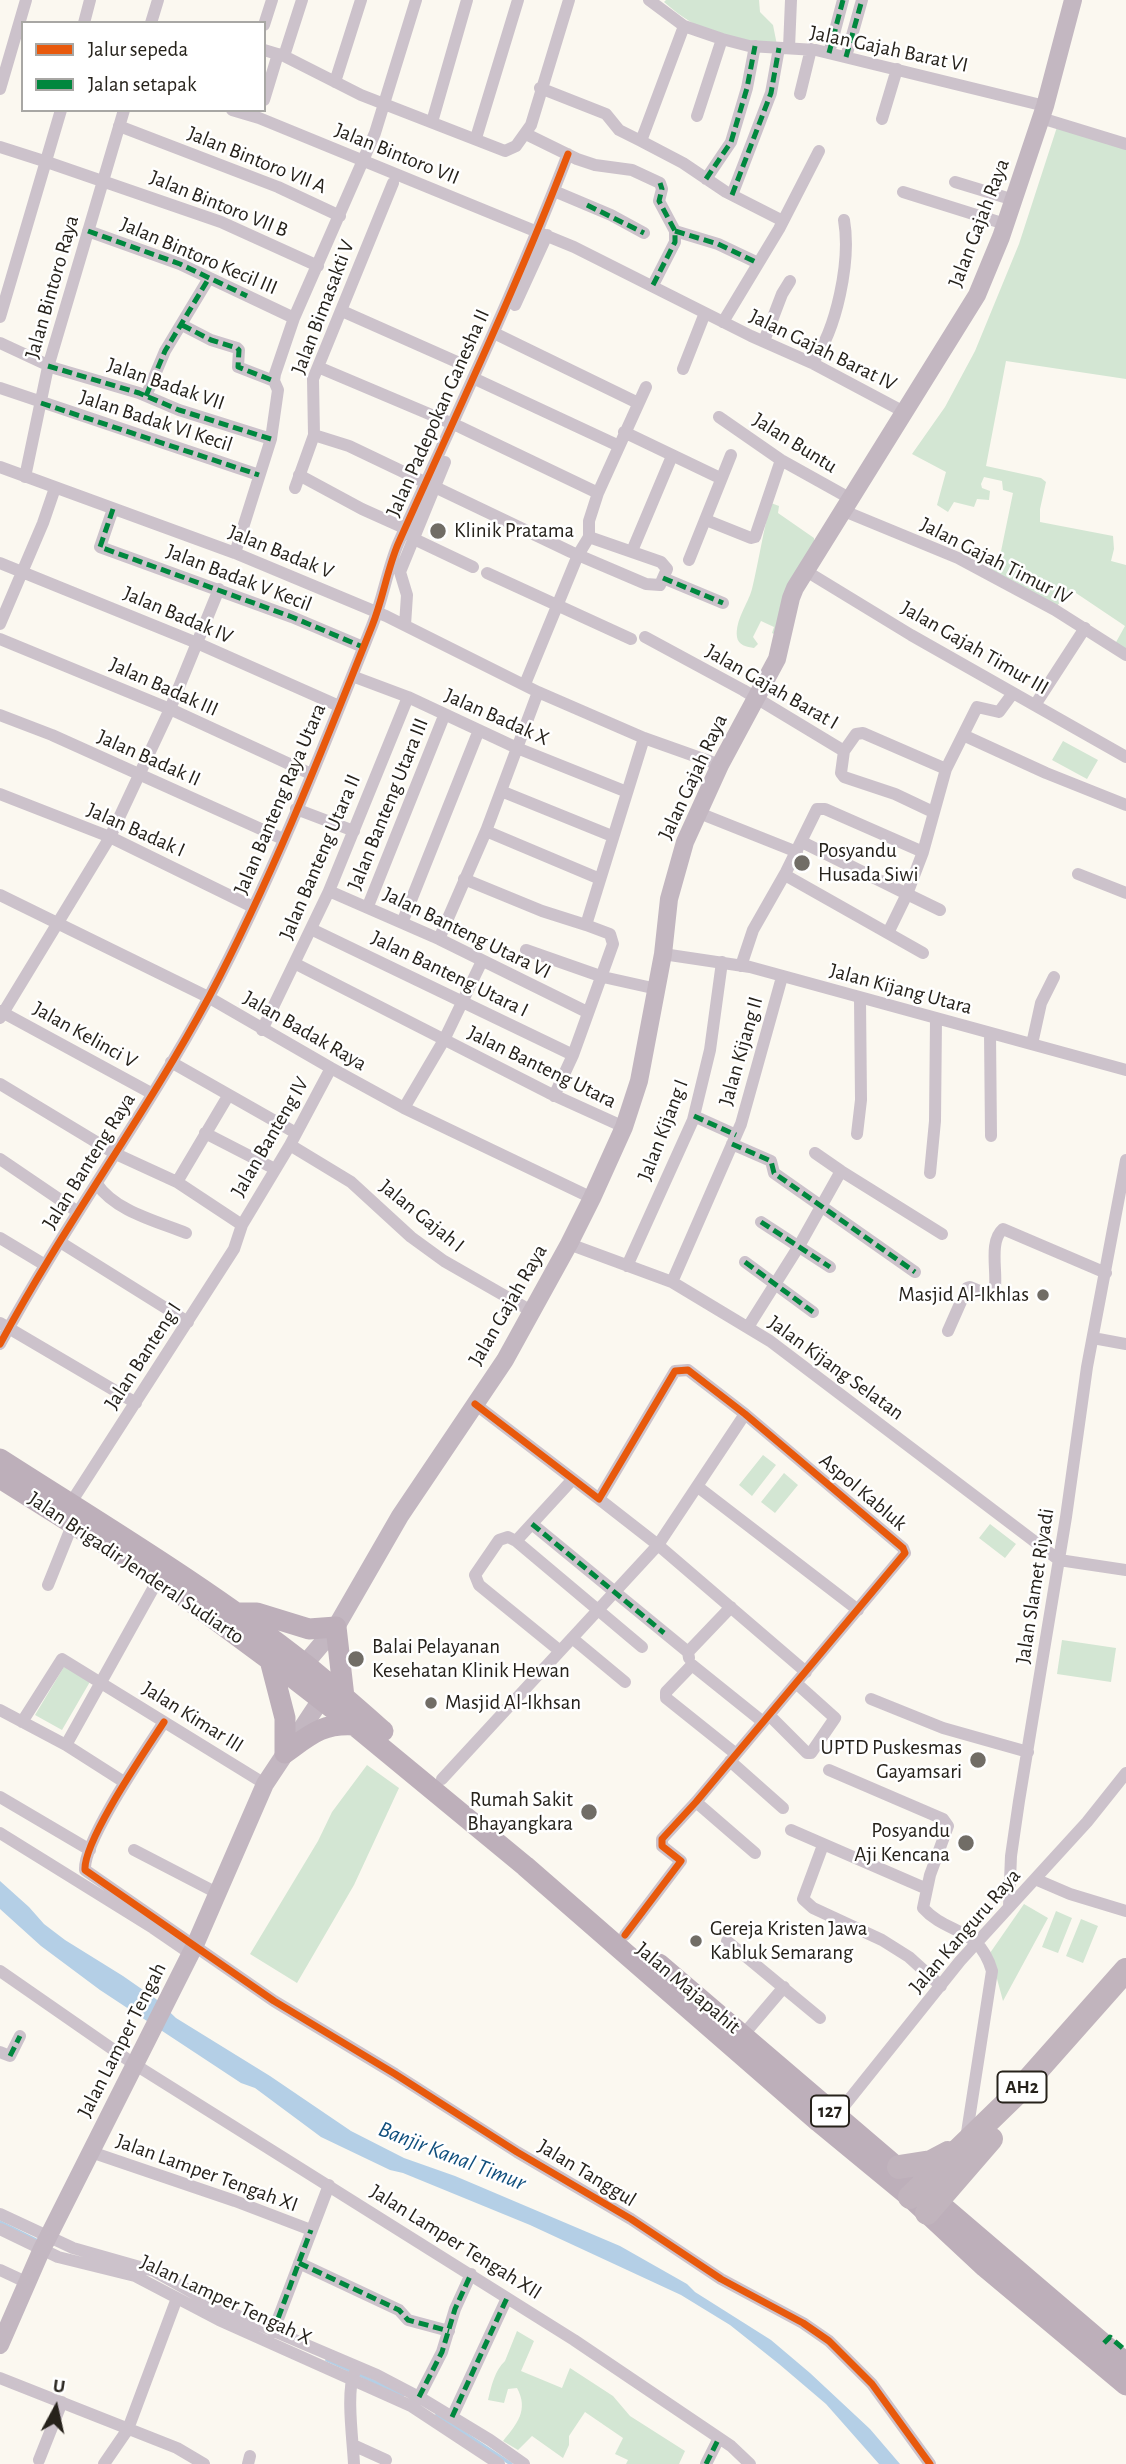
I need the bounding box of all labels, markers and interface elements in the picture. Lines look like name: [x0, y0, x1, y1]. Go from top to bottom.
street label: Jalan Gajah Barat VI: [808, 20, 970, 78]
legend: [21, 21, 266, 112]
text: Jalur sepeda: [88, 39, 188, 60]
text: Jalan setapak: [88, 74, 197, 95]
street label: Jalan Bintoro VII: [331, 118, 463, 190]
street label: Jalan Bintoro VII A: [184, 121, 330, 199]
street label: Jalan Gajah Raya: [943, 155, 1015, 291]
street label: Jalan Bintoro VII B: [146, 165, 292, 243]
street label: Jalan Bintoro Raya: [19, 212, 85, 362]
street label: Jalan Bintoro Kecil III: [117, 212, 281, 300]
street label: Jalan Bimasakti V: [286, 236, 360, 378]
street label: Jalan Gajah Barat IV: [745, 303, 901, 397]
street label: Jalan Padepokan Ganesha II: [381, 305, 495, 521]
street label: Jalan Badak VII: [104, 352, 228, 416]
street label: Jalan Badak VI Kecil: [76, 384, 236, 458]
street label: Jalan Buntu: [748, 407, 842, 479]
street label: Jalan Gajah Timur IV: [916, 512, 1076, 610]
place label: Klinik Pratama: [454, 518, 574, 544]
street label: Jalan Badak V: [225, 519, 337, 585]
marker: Klinik Pratama: [428, 521, 448, 541]
street label: Jalan Badak V Kecil: [163, 539, 315, 617]
street label: Jalan Badak IV: [119, 581, 237, 649]
street label: Jalan Gajah Timur III: [897, 596, 1053, 700]
street label: Jalan Gajah Barat I: [701, 639, 843, 735]
street label: Jalan Badak III: [106, 652, 222, 722]
street label: Jalan Badak X: [441, 683, 553, 751]
street label: Jalan Banteng Raya Utara: [228, 700, 332, 898]
street label: Jalan Gajah Raya: [653, 710, 733, 844]
street label: Jalan Banteng Utara III: [342, 714, 434, 894]
street label: Jalan Badak II: [93, 724, 205, 792]
street label: Jalan Banteng Utara II: [274, 770, 366, 944]
street label: Jalan Badak I: [83, 797, 189, 863]
place label: Posyandu Husada Siwi: [818, 838, 919, 888]
marker: Posyandu Husada Siwi: [792, 853, 812, 873]
street label: Jalan Banteng Utara VI: [379, 881, 555, 985]
street label: Jalan Banteng Utara I: [367, 925, 533, 1023]
street label: Jalan Kijang Utara: [827, 958, 975, 1020]
street label: Jalan Badak Raya: [239, 986, 371, 1076]
street label: Jalan Kijang II: [713, 994, 769, 1108]
street label: Jalan Kelinci V: [29, 996, 141, 1074]
street label: Jalan Banteng Utara: [463, 1020, 621, 1114]
street label: Jalan Banteng IV: [226, 1073, 314, 1201]
street label: Jalan Kijang I: [632, 1076, 694, 1184]
street label: Jalan Banteng Raya: [37, 1088, 141, 1234]
street label: Jalan Gajah I: [374, 1174, 470, 1258]
street label: Jalan Gajah Raya: [463, 1240, 553, 1370]
place label: Masjid Al-Ikhlas: [898, 1282, 1029, 1308]
marker: Masjid Al-Ikhlas: [1035, 1287, 1051, 1303]
street label: Jalan Banteng I: [99, 1298, 187, 1414]
street label: Jalan Kijang Selatan: [763, 1310, 909, 1426]
street label: Aspol Kabluk: [814, 1448, 912, 1536]
street label: Jalan Brigadir Jenderal Sudiarto: [23, 1486, 249, 1650]
street label: Jalan Slamet Riyadi: [1010, 1507, 1060, 1665]
place label: Balai Pelayanan Kesehatan Klinik Hewan: [372, 1634, 570, 1684]
marker: Balai Pelayanan Kesehatan Klinik Hewan: [346, 1649, 366, 1669]
street label: Jalan Kimar III: [138, 1676, 248, 1758]
place label: Masjid Al-Ikhsan: [445, 1690, 581, 1716]
marker: Masjid Al-Ikhsan: [423, 1695, 439, 1711]
place label: UPTD Puskesmas Gayamsari: [821, 1735, 962, 1785]
marker: UPTD Puskesmas Gayamsari: [968, 1750, 988, 1770]
place label: Rumah Sakit Bhayangkara: [467, 1787, 573, 1837]
marker: Rumah Sakit Bhayangkara: [579, 1802, 599, 1822]
place label: Posyandu Aji Kencana: [854, 1818, 950, 1868]
marker: Posyandu Aji Kencana: [956, 1833, 976, 1853]
street label: Jalan Kanguru Raya: [904, 1863, 1026, 1999]
place label: Gereja Kristen Jawa Kabluk Semarang: [710, 1916, 867, 1966]
marker: Gereja Kristen Jawa Kabluk Semarang: [688, 1933, 704, 1949]
street label: Jalan Majapahit: [630, 1937, 746, 2039]
street label: Jalan Lamper Tengah: [72, 1958, 172, 2122]
road number: AH2: [998, 2072, 1046, 2102]
road number: 127: [811, 2096, 849, 2126]
water label: Banjir Kanal Timur: [374, 2115, 530, 2197]
street label: Jalan Lamper Tengah XI: [112, 2128, 302, 2218]
street label: Jalan Tanggul: [533, 2134, 641, 2212]
street label: Jalan Lamper Tengah XII: [366, 2179, 546, 2305]
street label: Jalan Lamper Tengah X: [136, 2249, 316, 2351]
north arrow: [21, 2373, 91, 2443]
text: U: [52, 2376, 66, 2397]

